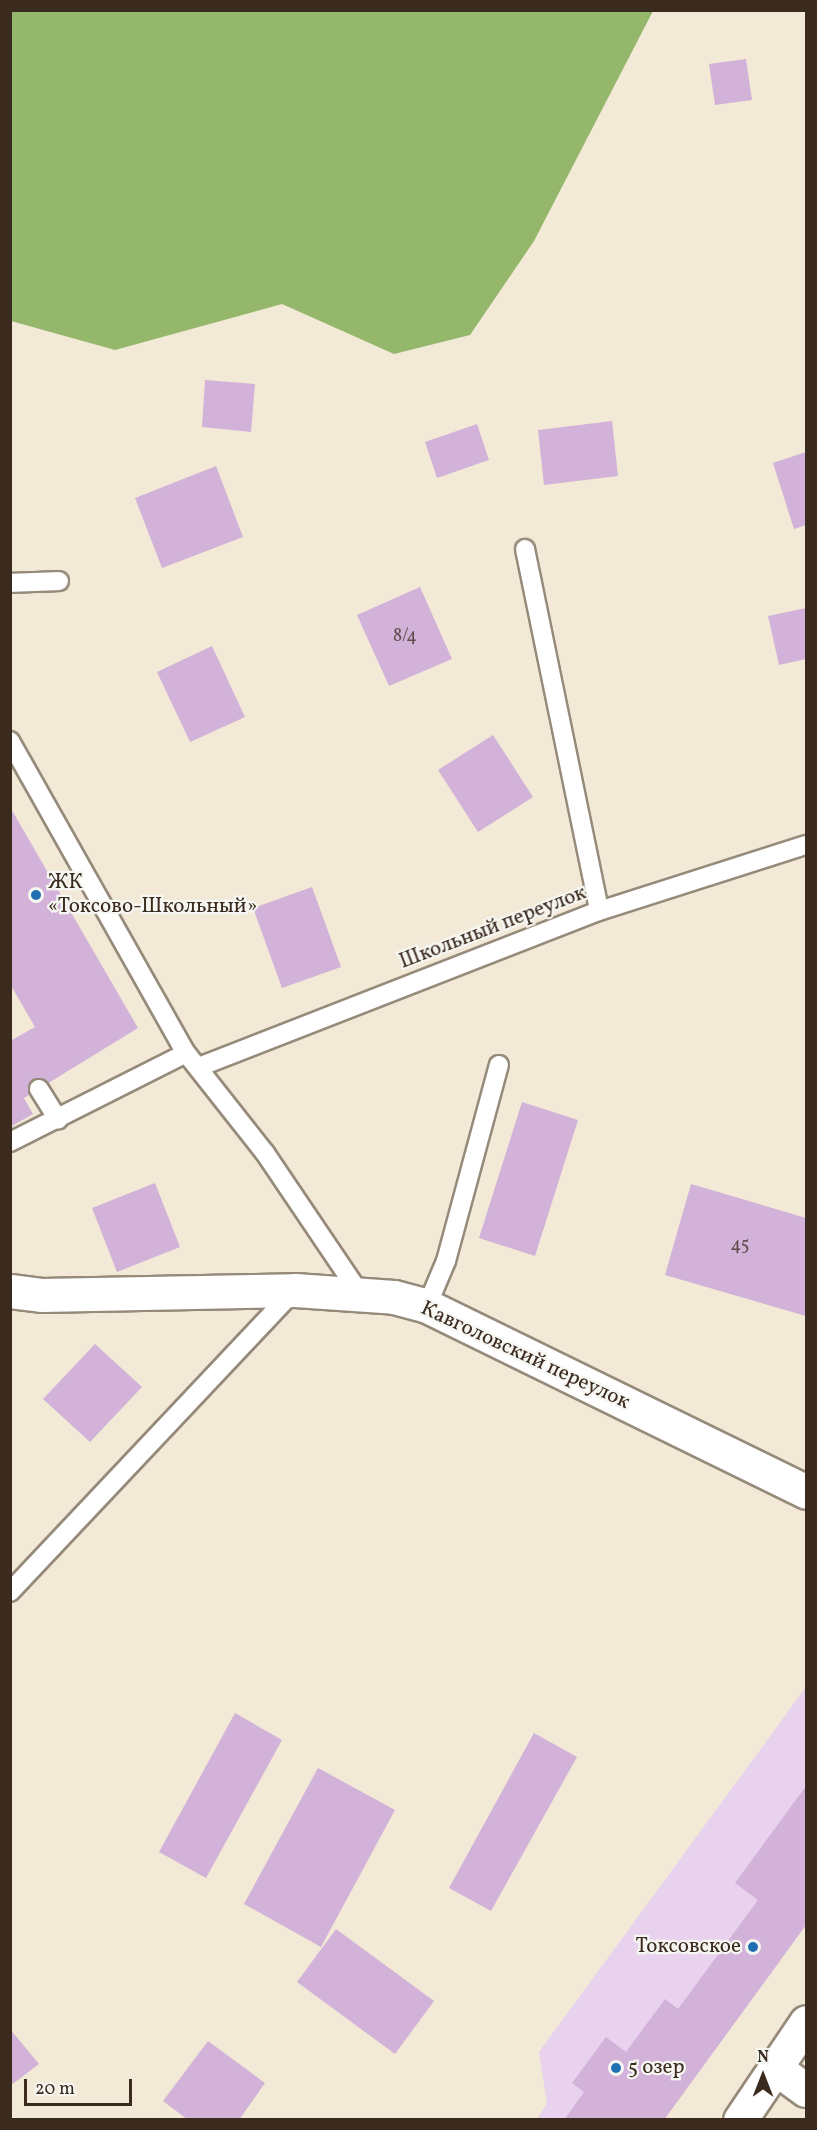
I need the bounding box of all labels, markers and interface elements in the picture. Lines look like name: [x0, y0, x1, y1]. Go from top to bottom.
house number: 8/4: [393, 626, 417, 648]
place label: ЖК «Токсово-Школьный»: [48, 870, 257, 920]
street label: Школьный переулок: [396, 881, 590, 975]
marker: ЖК «Токсово-Школьный»: [29, 888, 43, 902]
house number: 45: [731, 1235, 749, 1257]
street label: Кавголовский переулок: [417, 1296, 633, 1416]
place label: Токсовское: [636, 1934, 741, 1960]
marker: Токсовское: [746, 1940, 760, 1954]
north arrow: [733, 2046, 793, 2106]
text: N: [757, 2047, 769, 2069]
place label: 5 озер: [628, 2055, 685, 2081]
marker: 5 озер: [609, 2061, 623, 2075]
scale bar: [27, 2067, 135, 2105]
text: 20 m: [35, 2077, 75, 2102]

